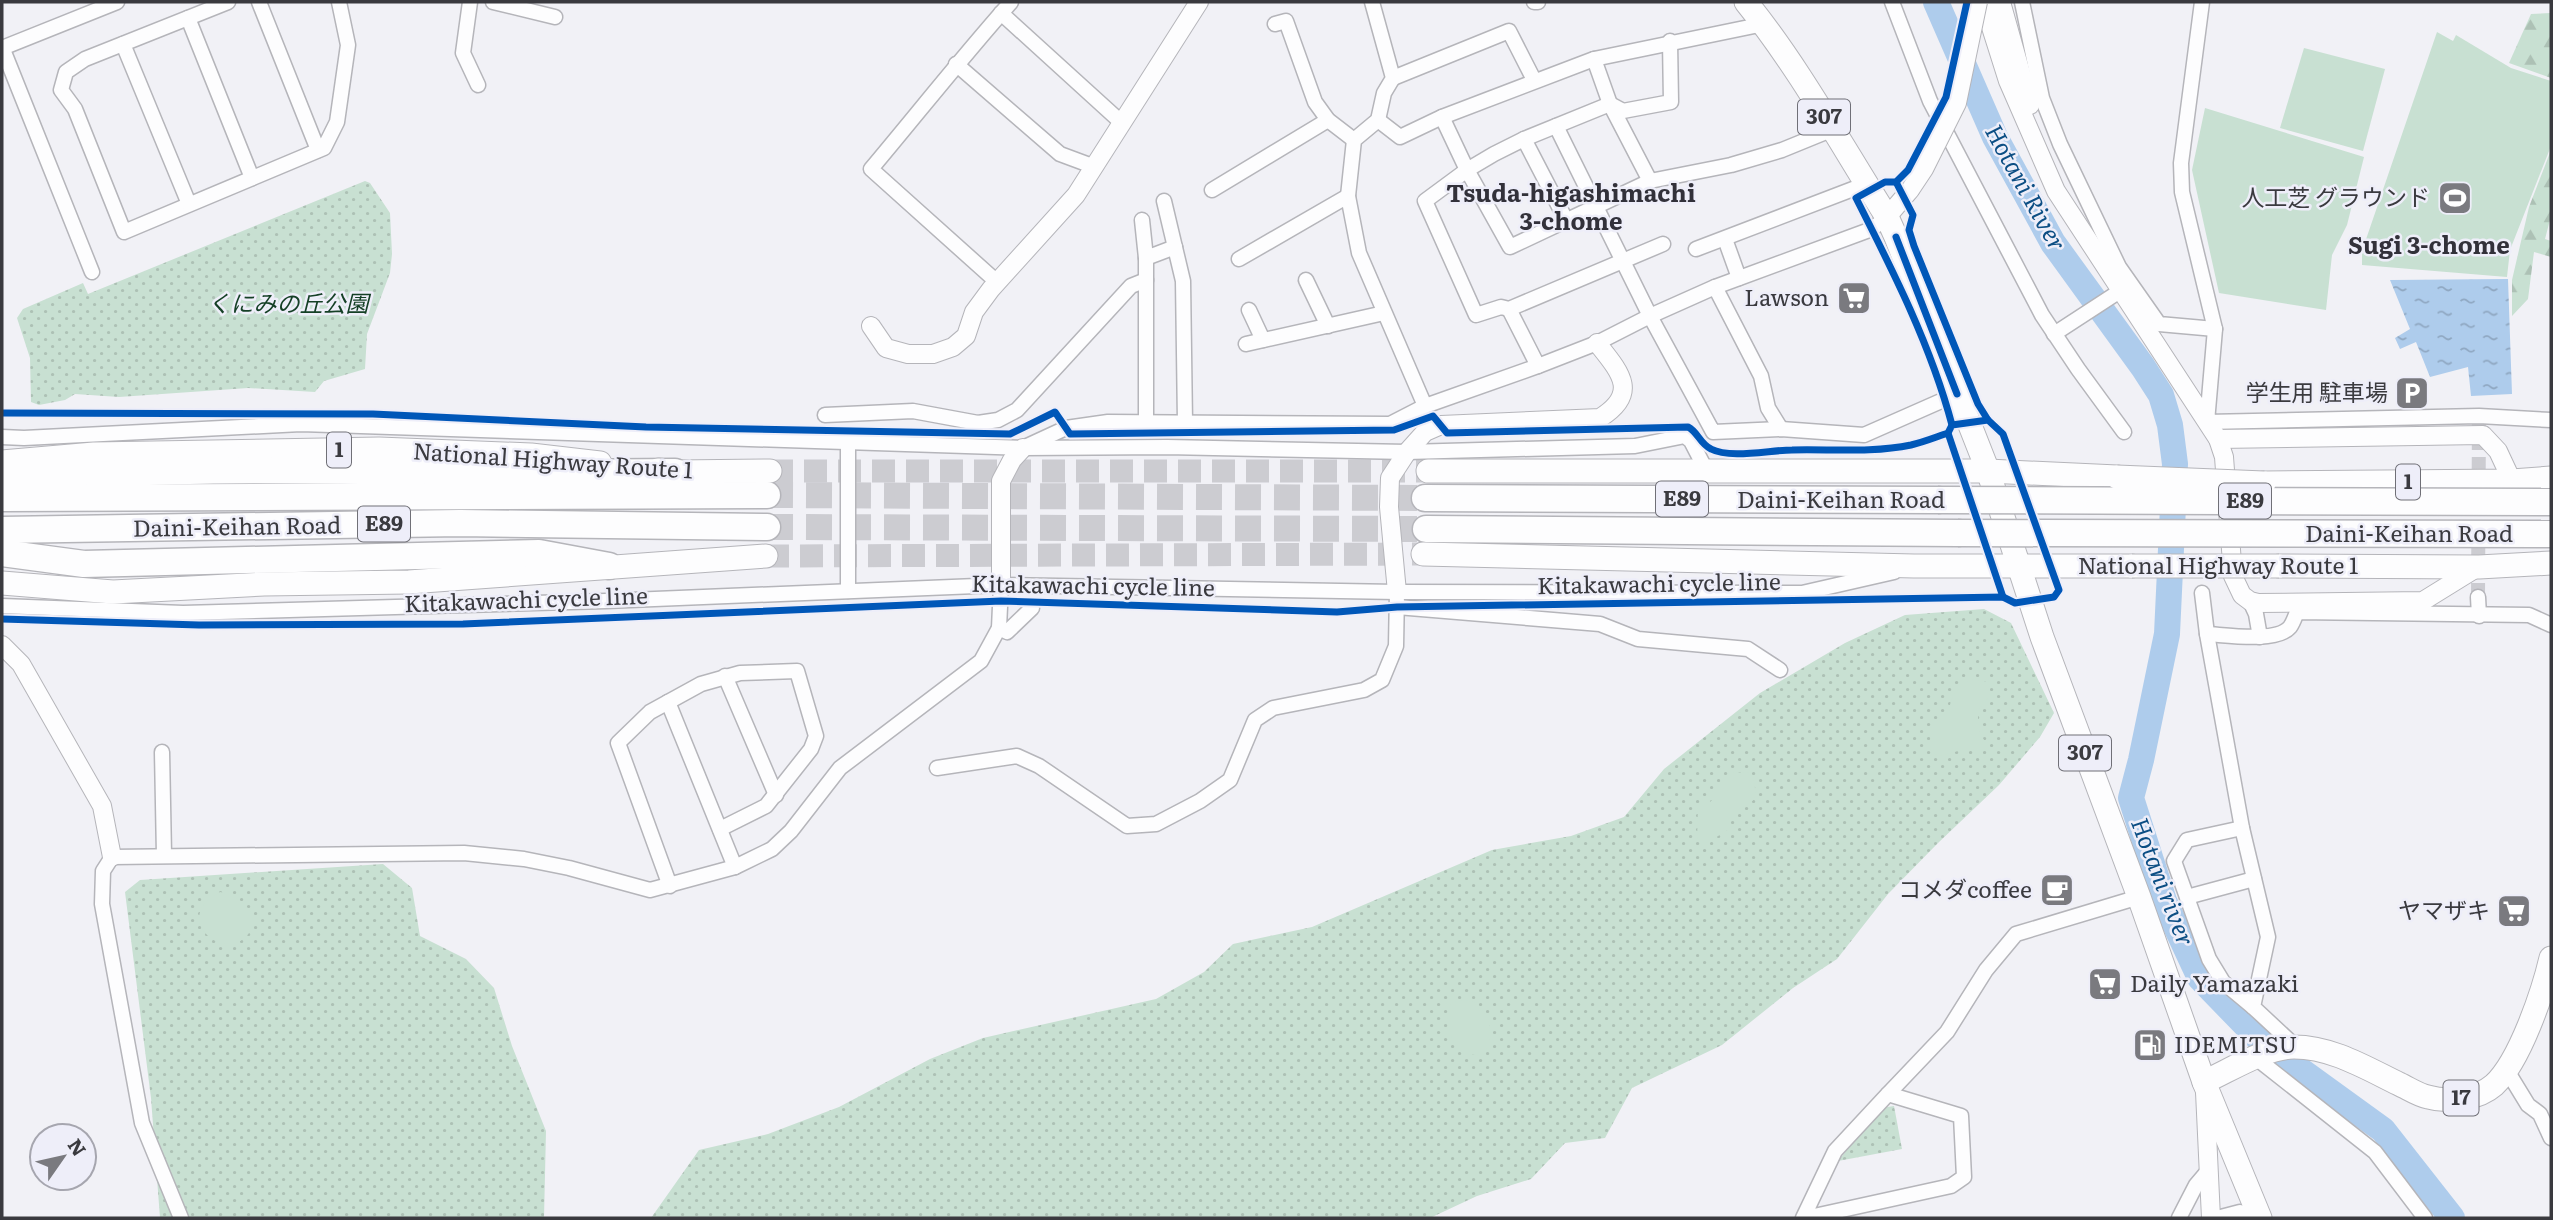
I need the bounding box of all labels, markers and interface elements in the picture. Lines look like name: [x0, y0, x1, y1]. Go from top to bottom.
road number: 307: [1798, 100, 1850, 134]
water label: Hotani River: [1978, 117, 2076, 256]
district label: Tsuda-higashimachi 3-chome: [1446, 174, 1696, 237]
place label: 人工芝 グラウンド: [2241, 179, 2430, 213]
sports icon: 人工芝 グラウンド: [2436, 179, 2474, 217]
district label: Sugi 3-chome: [2348, 226, 2510, 261]
place label: Lawson: [1744, 279, 1829, 313]
supermarket icon: Lawson: [1835, 279, 1873, 317]
park label: くにみの丘公園: [208, 285, 372, 319]
place label: 学生用 駐車場: [2245, 374, 2388, 408]
parking icon: 学生用 駐車場: [2393, 374, 2431, 412]
street label: National Highway Route 1: [412, 432, 694, 486]
road number: 1: [327, 433, 351, 468]
road number: 1: [2396, 464, 2420, 500]
street label: Daini-Keihan Road: [1737, 481, 1945, 515]
road number: E89: [1656, 482, 1708, 516]
road number: E89: [2219, 484, 2271, 518]
street label: Daini-Keihan Road: [133, 506, 341, 544]
road number: E89: [358, 506, 410, 542]
street label: Daini-Keihan Road: [2305, 515, 2513, 549]
street label: National Highway Route 1: [2078, 547, 2358, 581]
street label: Kitakawachi cycle line: [1537, 563, 1781, 601]
street label: Kitakawachi cycle line: [971, 565, 1215, 603]
street label: Kitakawachi cycle line: [403, 577, 648, 619]
road number: 307: [2059, 736, 2111, 770]
water label: Hotani river: [2124, 812, 2205, 950]
place label: コメダcoffee: [1898, 871, 2032, 905]
cafe icon: コメダcoffee: [2038, 871, 2076, 909]
place label: ヤマザキ: [2398, 892, 2490, 926]
supermarket icon: ヤマザキ: [2495, 892, 2533, 930]
supermarket icon: Daily Yamazaki: [2086, 965, 2124, 1003]
place label: Daily Yamazaki: [2130, 965, 2299, 999]
fuel station icon: IDEMITSU: [2131, 1026, 2169, 1064]
place label: IDEMITSU: [2174, 1026, 2297, 1060]
road number: 17: [2444, 1080, 2478, 1116]
north arrow: [28, 1122, 98, 1192]
text: N: [62, 1132, 94, 1161]

